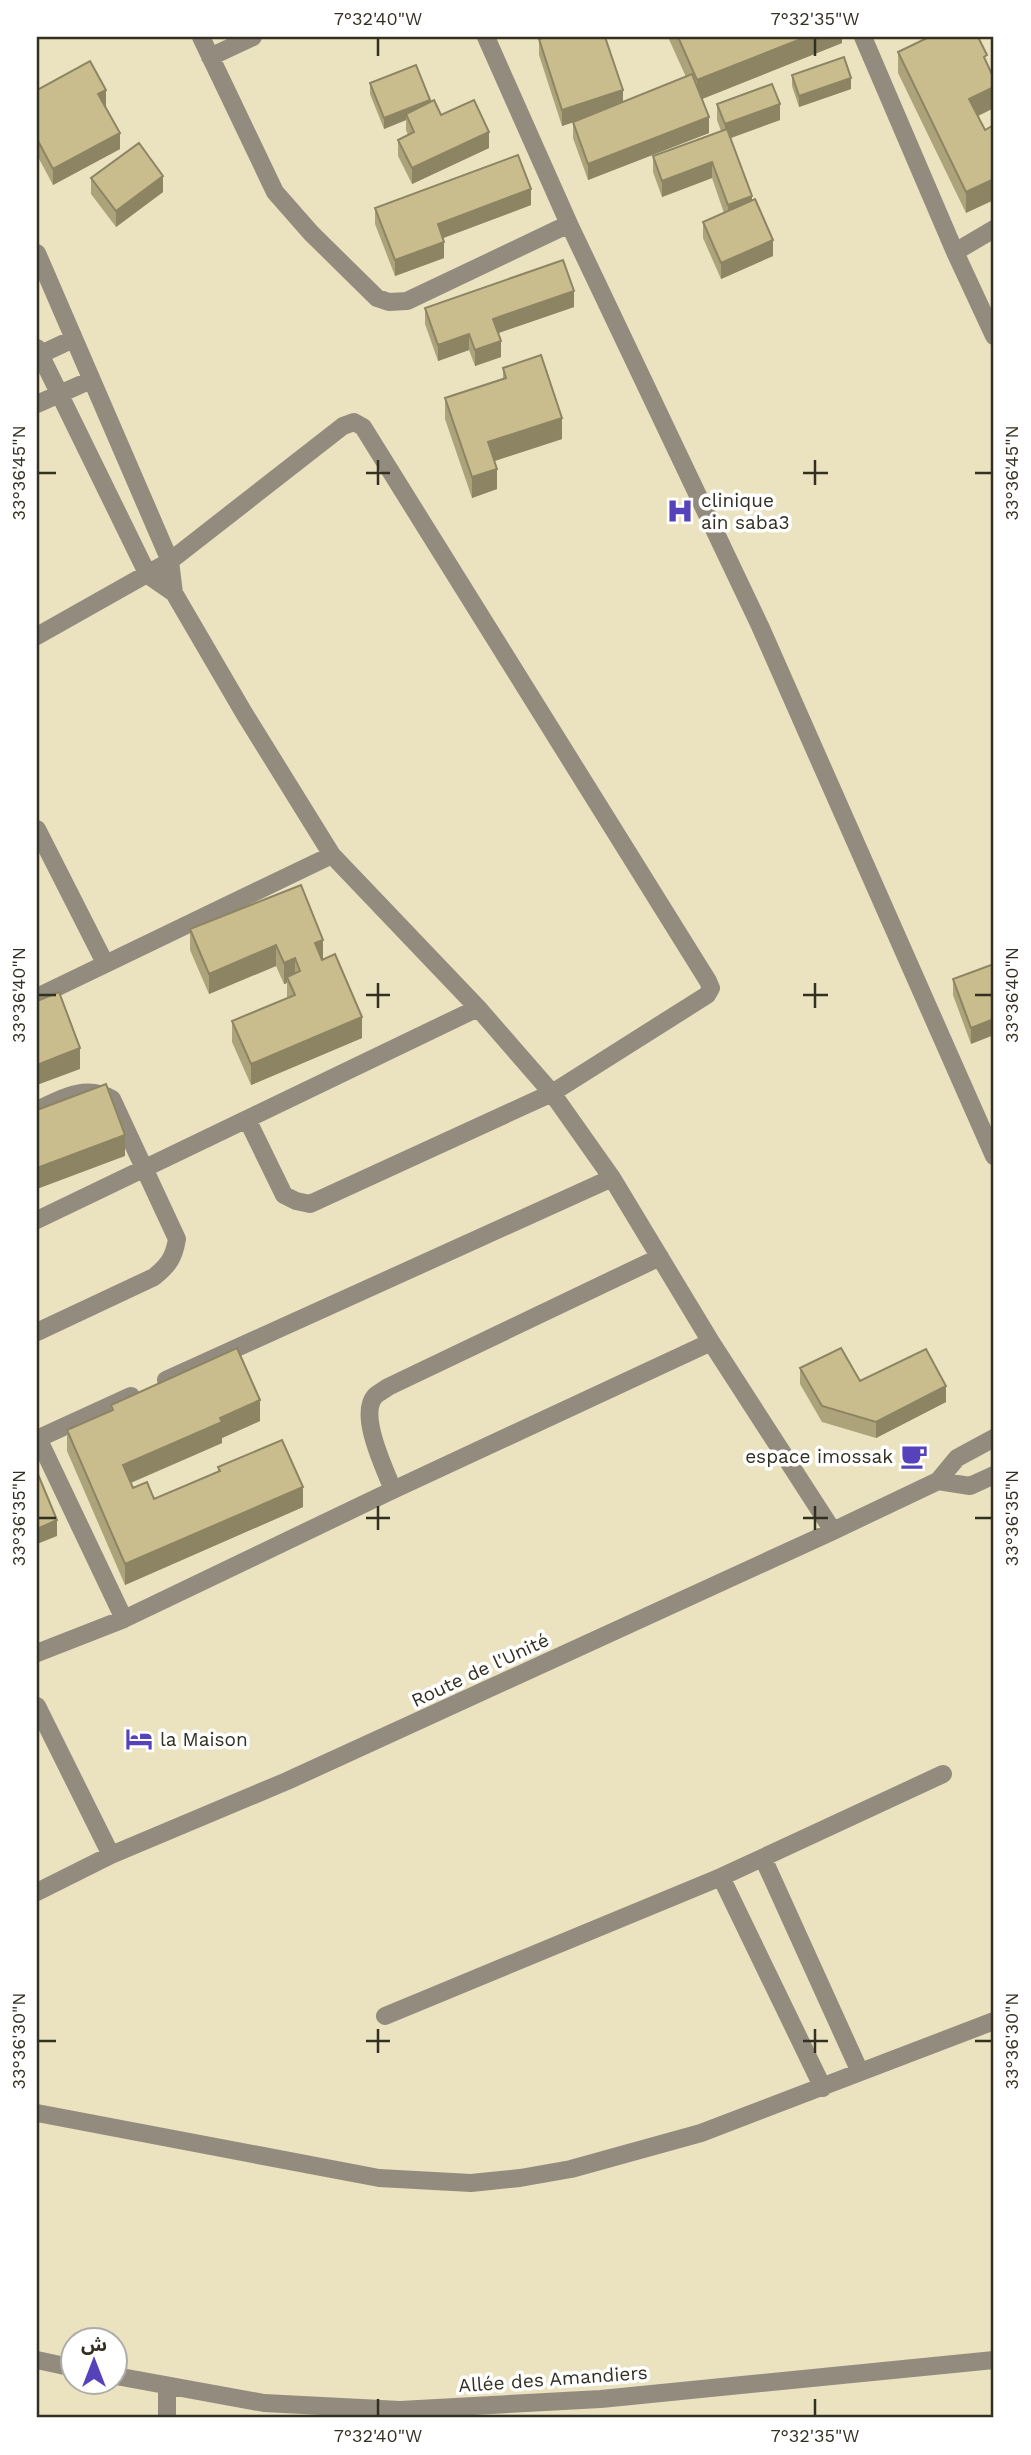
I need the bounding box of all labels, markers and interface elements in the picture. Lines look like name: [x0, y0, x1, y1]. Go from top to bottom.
text: 7°32'40"W: [334, 8, 422, 29]
text: 7°32'35"W: [770, 8, 860, 29]
text: 33°36'45"N: [8, 425, 29, 521]
text: 33°36'45"N: [1001, 425, 1022, 521]
place label: clinique ain saba3: [701, 489, 790, 534]
hospital icon: clinique ain saba3: [665, 496, 695, 526]
text: 33°36'40"N: [8, 947, 29, 1043]
text: 33°36'40"N: [1001, 947, 1022, 1043]
cafe icon: espace imossak: [899, 1441, 929, 1471]
place label: espace imossak: [745, 1445, 893, 1468]
text: 33°36'35"N: [8, 1470, 29, 1566]
text: 33°36'35"N: [1001, 1470, 1022, 1566]
street label: Route de l'Unité: [408, 1628, 552, 1712]
hotel icon: la Maison: [124, 1724, 154, 1754]
place label: la Maison: [160, 1728, 248, 1751]
text: 33°36'30"N: [8, 1992, 29, 2090]
text: 33°36'30"N: [1001, 1992, 1022, 2090]
north arrow: [60, 2326, 130, 2396]
text: ش: [81, 2333, 107, 2356]
street label: Allée des Amandiers: [458, 2361, 648, 2397]
text: 7°32'40"W: [334, 2425, 422, 2446]
text: 7°32'35"W: [770, 2425, 860, 2446]

